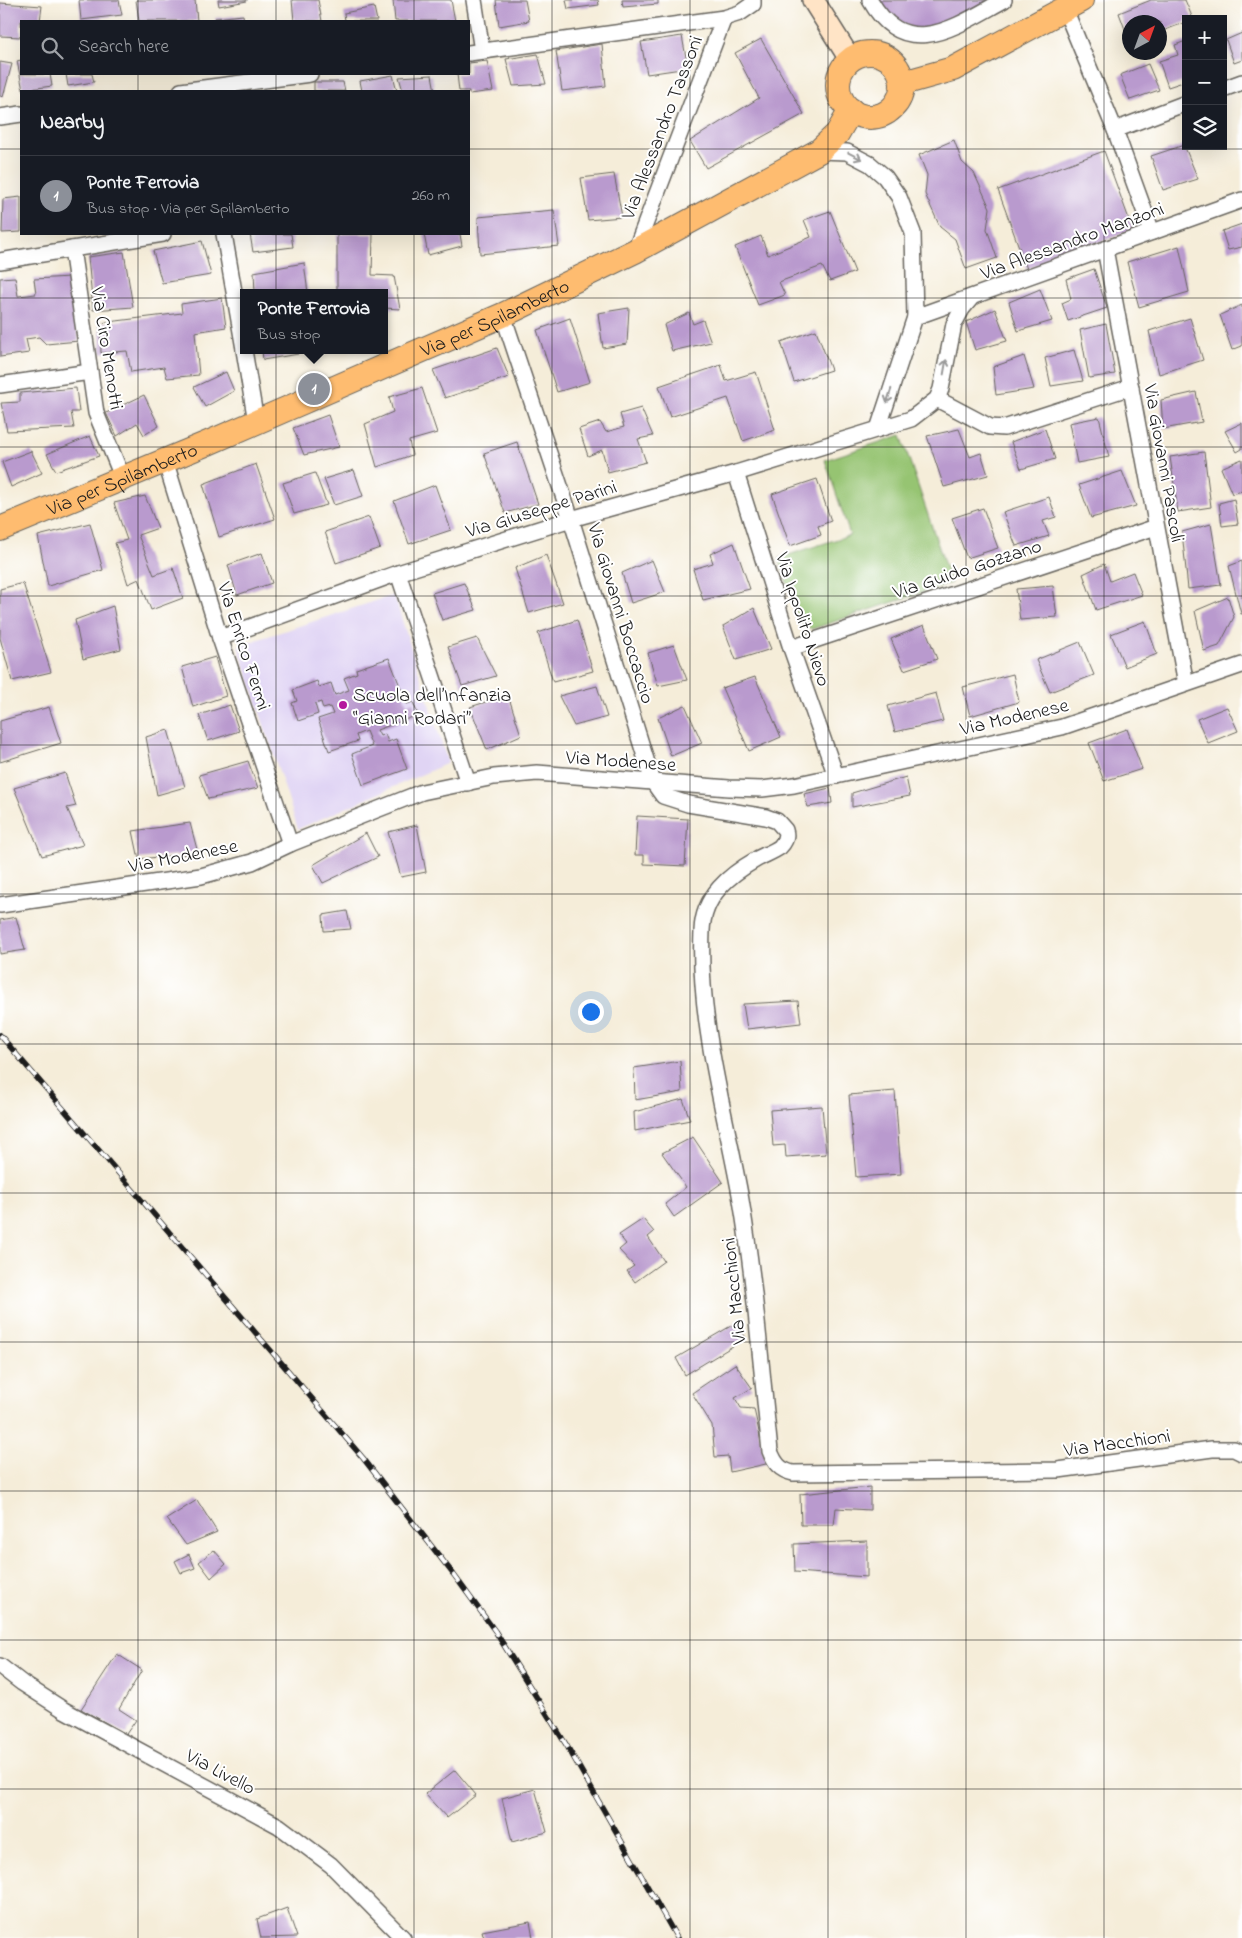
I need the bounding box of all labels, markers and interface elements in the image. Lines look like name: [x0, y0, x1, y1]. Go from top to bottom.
north arrow: [1122, 15, 1167, 60]
map controls: [1182, 15, 1227, 150]
button: +: [1182, 15, 1227, 60]
search box: [20, 20, 470, 75]
street label: Via Alessandro Tassoni: [615, 32, 712, 225]
icon: search: [38, 34, 66, 62]
text: Search here: [78, 34, 169, 61]
button: −: [1182, 60, 1227, 105]
button: layers: [1182, 105, 1227, 150]
text: Nearby: [40, 108, 104, 138]
one-way arrow: [847, 152, 862, 161]
text: Ponte Ferrovia: [87, 170, 199, 197]
text: 1: [53, 184, 59, 208]
text: 260 m: [412, 184, 450, 208]
street label: Via Alessandro Manzoni: [976, 196, 1169, 289]
text: Bus stop · Via per Spilamberto: [87, 197, 290, 221]
street label: Via per Spilamberto: [416, 273, 575, 366]
street label: Via Ciro Menotti: [81, 284, 130, 412]
popup: [240, 289, 388, 354]
text: Ponte Ferrovia: [258, 296, 370, 323]
text: Bus stop: [258, 323, 320, 347]
one-way arrow: [941, 359, 951, 375]
pin: 1: [298, 370, 330, 408]
street label: Via Giovanni Pascoli: [1134, 381, 1191, 545]
one-way arrow: [883, 388, 893, 404]
street label: Via per Spilamberto: [42, 437, 203, 525]
street label: Via Giuseppe Parini: [462, 474, 621, 547]
street label: Via Giovanni Boccaccio: [578, 519, 661, 708]
street label: Via Guido Gozzano: [889, 533, 1046, 608]
street label: Via Ippolito Nievo: [766, 548, 837, 691]
street label: Via Enrico Fermi: [208, 578, 277, 715]
place label: Scuola dell’Infanzia “Gianni Rodari”: [353, 682, 511, 734]
street label: Via Modenese: [956, 692, 1072, 745]
marker: Scuola dell’Infanzia “Gianni Rodari”: [337, 699, 349, 711]
street label: Via Modenese: [564, 744, 677, 781]
street label: Via Modenese: [125, 833, 241, 882]
your location: [578, 999, 604, 1025]
street label: Via Macchioni: [715, 1236, 756, 1347]
street label: Via Macchioni: [1061, 1423, 1173, 1466]
street label: Via Livello: [179, 1742, 260, 1804]

